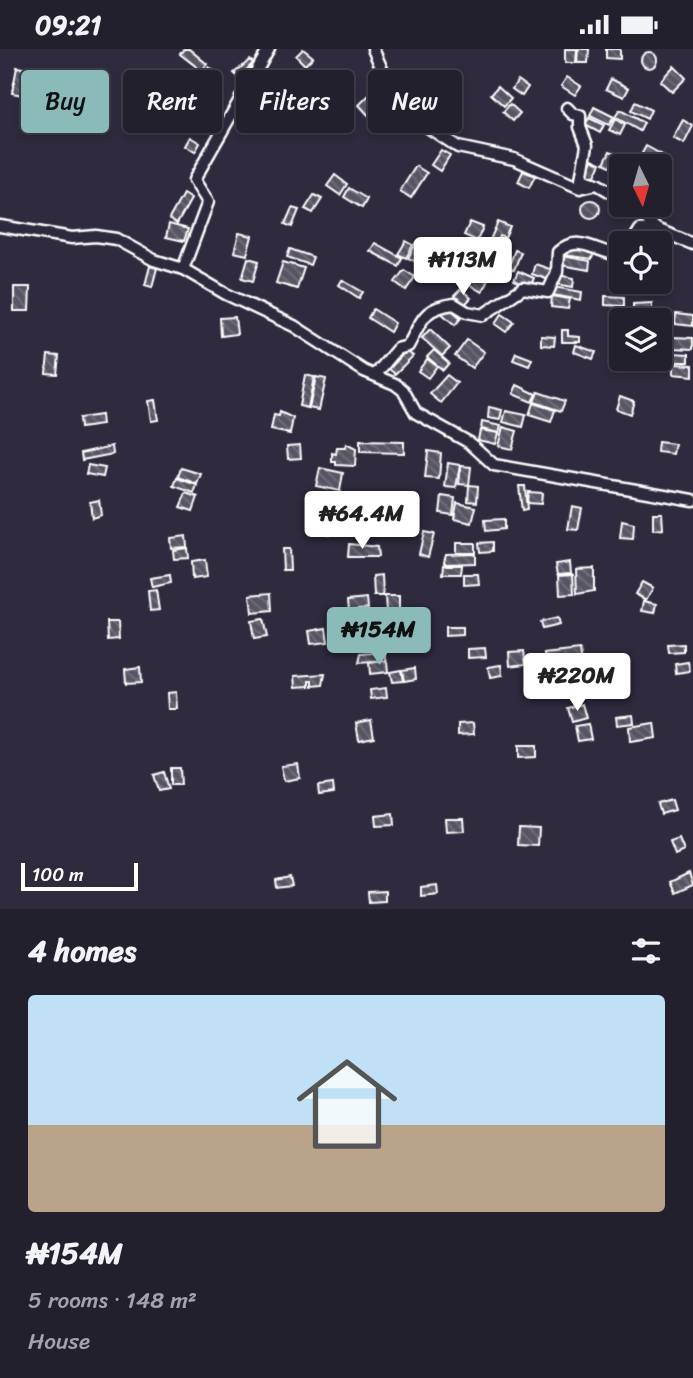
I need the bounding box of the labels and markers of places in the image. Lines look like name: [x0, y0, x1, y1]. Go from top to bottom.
pin: ₦113M: [414, 237, 512, 297]
pin: ₦64.4M: [305, 491, 419, 551]
pin: ₦154M: [330, 607, 428, 667]
pin: ₦220M: [528, 653, 626, 713]

